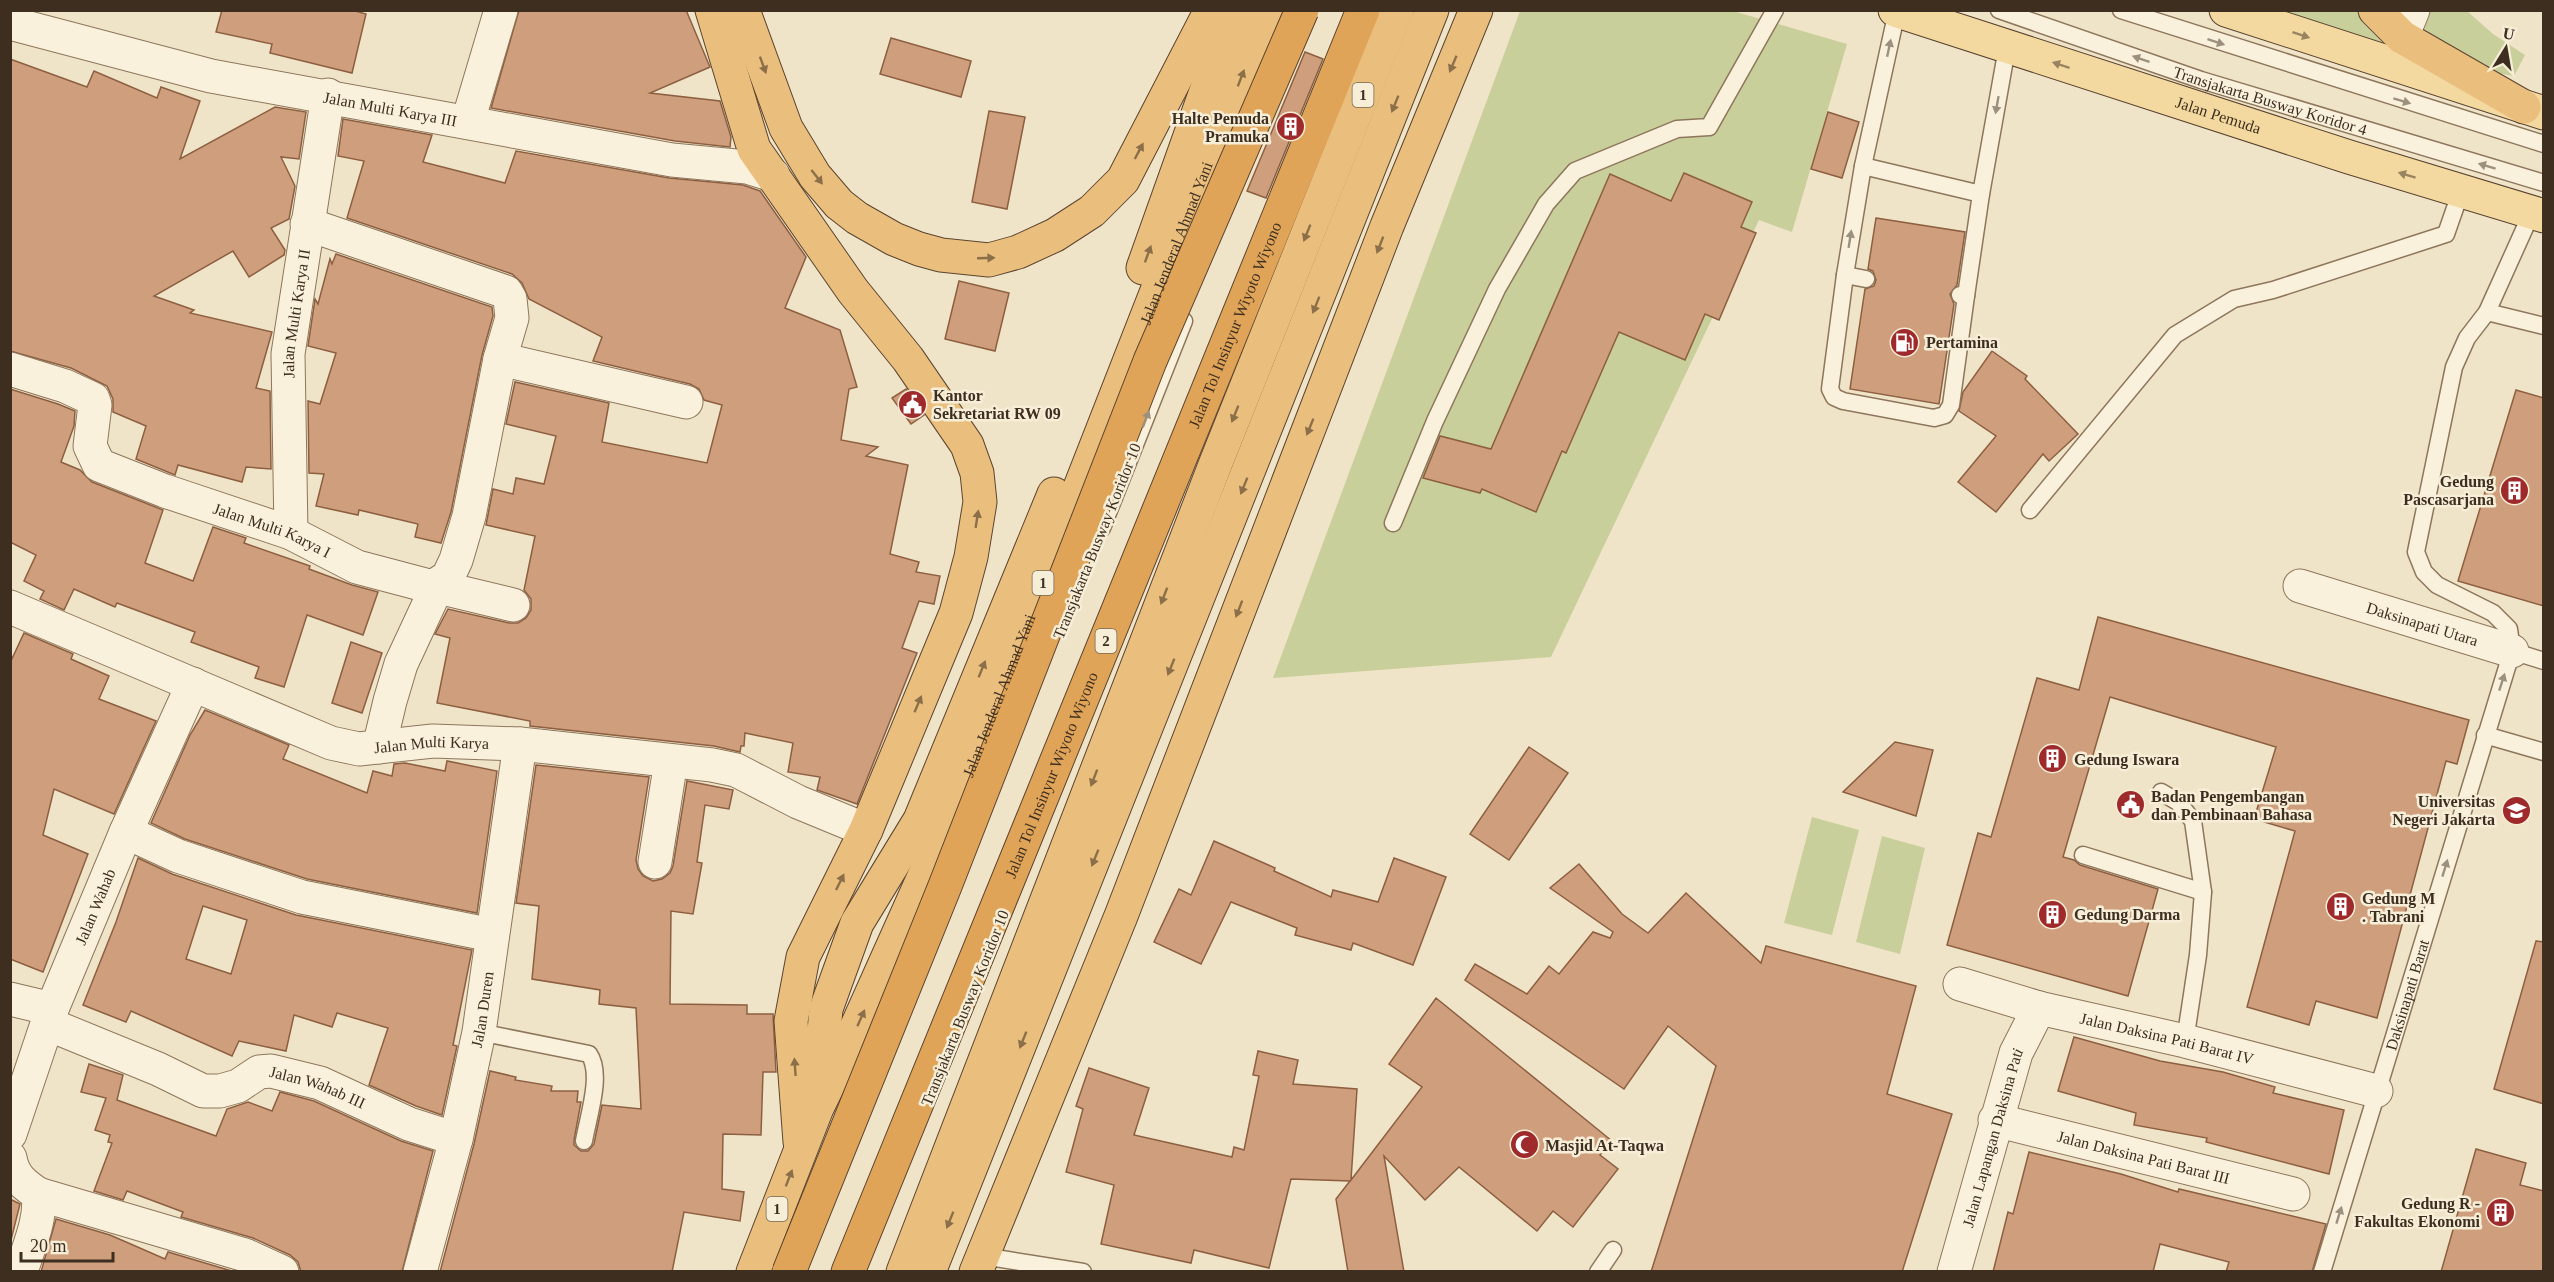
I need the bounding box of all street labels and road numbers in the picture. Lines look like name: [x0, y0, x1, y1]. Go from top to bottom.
street label: Transjakarta Busway Koridor 4: [2171, 63, 2369, 138]
road number: 1: [1352, 83, 1374, 107]
street label: Jalan Multi Karya III: [322, 88, 458, 129]
street label: Jalan Pemuda: [2174, 93, 2263, 136]
street label: Jalan Jenderal Ahmad Yani: [1136, 159, 1216, 327]
street label: Jalan Tol Insinyur Wiyoto Wiyono: [1185, 219, 1284, 430]
street label: Jalan Multi Karya II: [279, 248, 313, 378]
street label: Transjakarta Busway Koridor 10: [1050, 441, 1145, 642]
street label: Jalan Multi Karya I: [211, 499, 334, 561]
road number: 1: [1032, 571, 1054, 595]
street label: Daksinapati Utara: [2364, 598, 2480, 649]
street label: Jalan Jenderal Ahmad Yani: [959, 611, 1038, 779]
road number: 2: [1096, 629, 1116, 653]
street label: Jalan Tol Insinyur Wiyoto Wiyono: [1001, 669, 1100, 880]
street label: Jalan Multi Karya: [373, 732, 489, 756]
street label: Jalan Wahab: [71, 866, 118, 947]
street label: Transjakarta Busway Koridor 10: [918, 908, 1013, 1109]
street label: Daksinapati Barat: [2382, 937, 2432, 1052]
street label: Jalan Duren: [467, 970, 496, 1049]
street label: Jalan Daksina Pati Barat IV: [2079, 1009, 2256, 1067]
street label: Jalan Lapangan Daksina Pati: [1959, 1044, 2026, 1229]
street label: Jalan Wahab III: [268, 1062, 368, 1111]
street label: Jalan Daksina Pati Barat III: [2056, 1127, 2231, 1186]
road number: 1: [766, 1197, 788, 1221]

